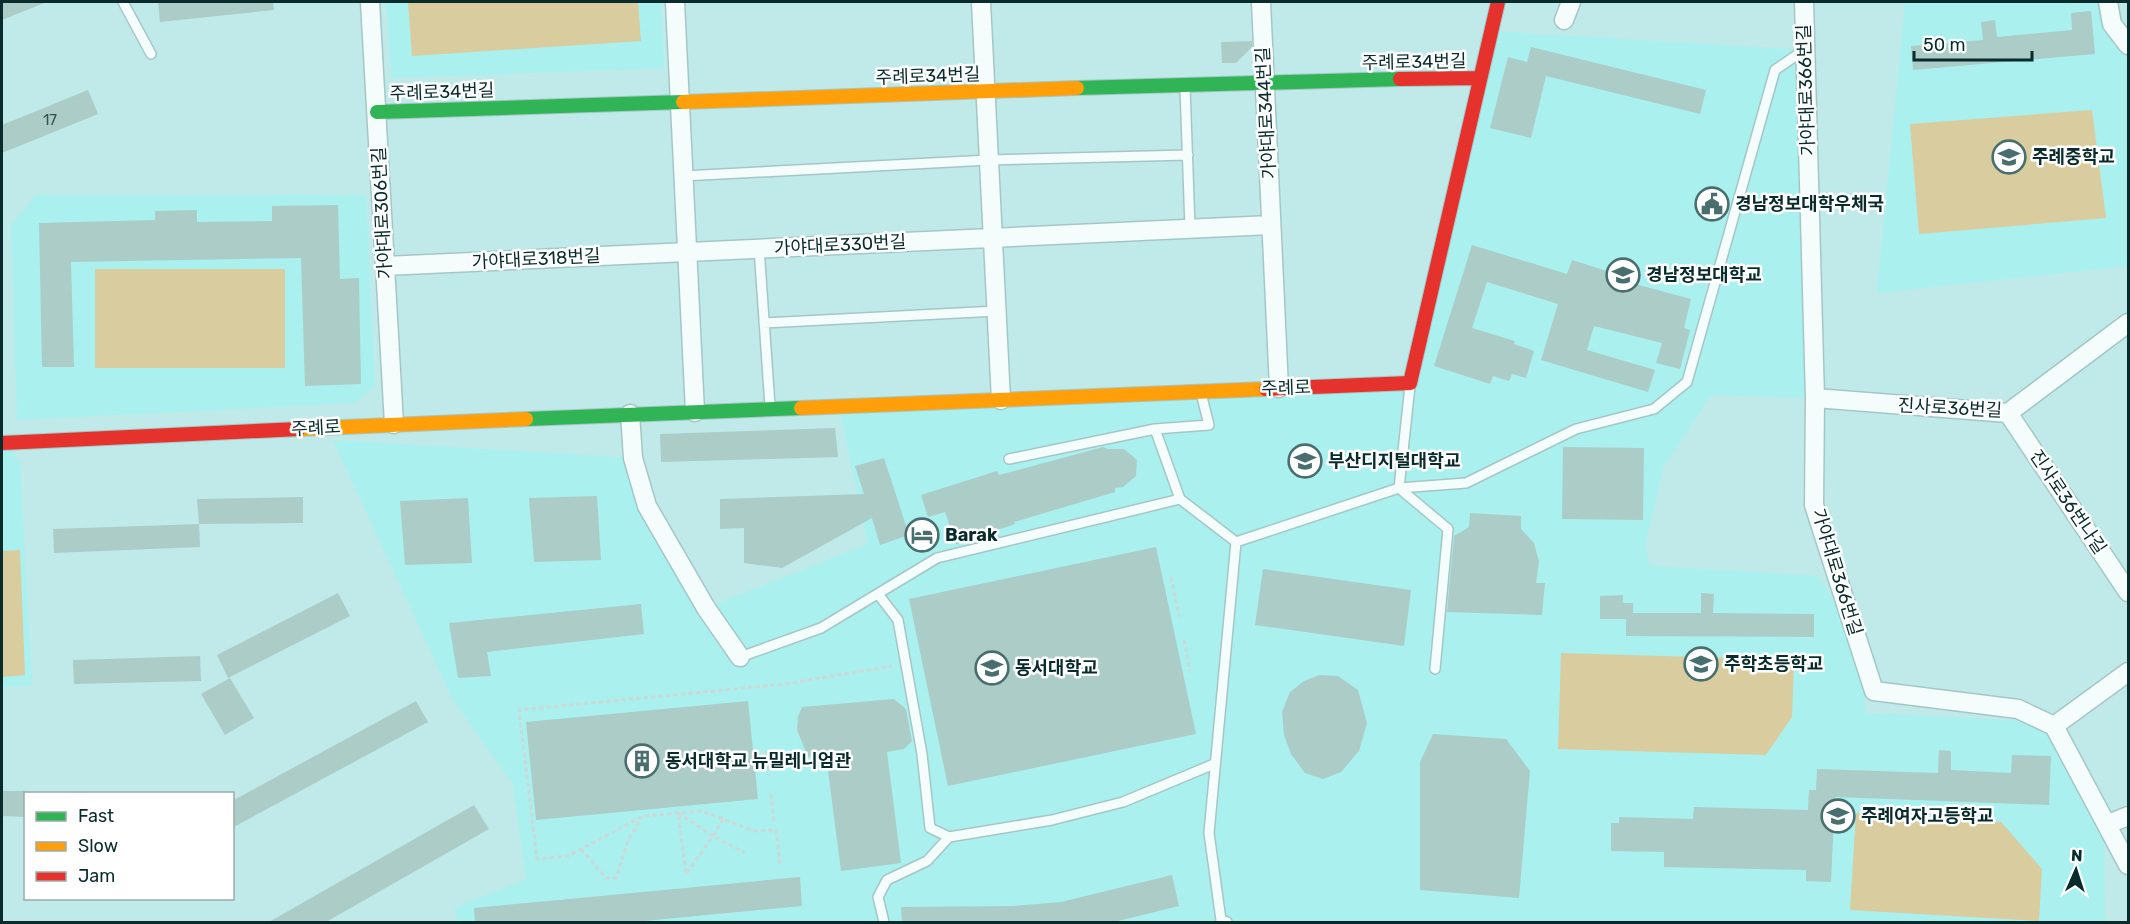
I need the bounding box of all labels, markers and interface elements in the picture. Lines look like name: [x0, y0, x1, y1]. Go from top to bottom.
street label: 가야대로366번길: [1793, 24, 1819, 156]
scale bar: [1914, 24, 2032, 62]
text: 50 m: [1923, 34, 1966, 56]
street label: 가야대로344번길: [1252, 46, 1280, 180]
street label: 주례로34번길: [1361, 50, 1467, 74]
street label: 주례로34번길: [875, 63, 981, 89]
street label: 주례로34번길: [389, 79, 495, 105]
house number: 17: [43, 111, 57, 129]
school or university icon: 주례중학교: [1991, 139, 2027, 175]
street label: 가야대로306번길: [368, 146, 396, 280]
place label: 주례중학교: [2032, 146, 2115, 168]
public building icon: 경남정보대학우체국: [1694, 186, 1730, 222]
place label: 경남정보대학우체국: [1735, 193, 1884, 215]
street label: 가야대로330번길: [773, 231, 907, 259]
street label: 가야대로318번길: [471, 245, 601, 273]
school or university icon: 경남정보대학교: [1605, 257, 1641, 293]
place label: 경남정보대학교: [1646, 264, 1762, 286]
street label: 주례로: [1261, 376, 1311, 400]
street label: 진사로36번길: [1897, 394, 2003, 422]
street label: 주례로: [291, 416, 341, 440]
school or university icon: 부산디지털대학교: [1287, 443, 1323, 479]
street label: 진사로36번나길: [2025, 446, 2111, 558]
place label: 부산디지털대학교: [1328, 450, 1460, 472]
street label: 가야대로366번길: [1807, 506, 1867, 638]
hotel icon: Barak: [904, 517, 940, 553]
place label: Barak: [945, 524, 998, 546]
school or university icon: 주학초등학교: [1683, 646, 1719, 682]
school or university icon: 동서대학교: [974, 650, 1010, 686]
place label: 주학초등학교: [1724, 653, 1823, 675]
place label: 동서대학교: [1015, 657, 1098, 679]
building icon: 동서대학교 뉴밀레니엄관: [624, 743, 660, 779]
place label: 동서대학교 뉴밀레니엄관: [665, 750, 851, 772]
legend: [24, 792, 234, 900]
school or university icon: 주례여자고등학교: [1820, 798, 1856, 834]
text: Fast: [78, 805, 114, 827]
place label: 주례여자고등학교: [1861, 805, 1993, 827]
text: Slow: [78, 835, 118, 857]
north arrow: [2046, 840, 2106, 900]
text: N: [2071, 846, 2083, 865]
text: Jam: [78, 865, 115, 887]

